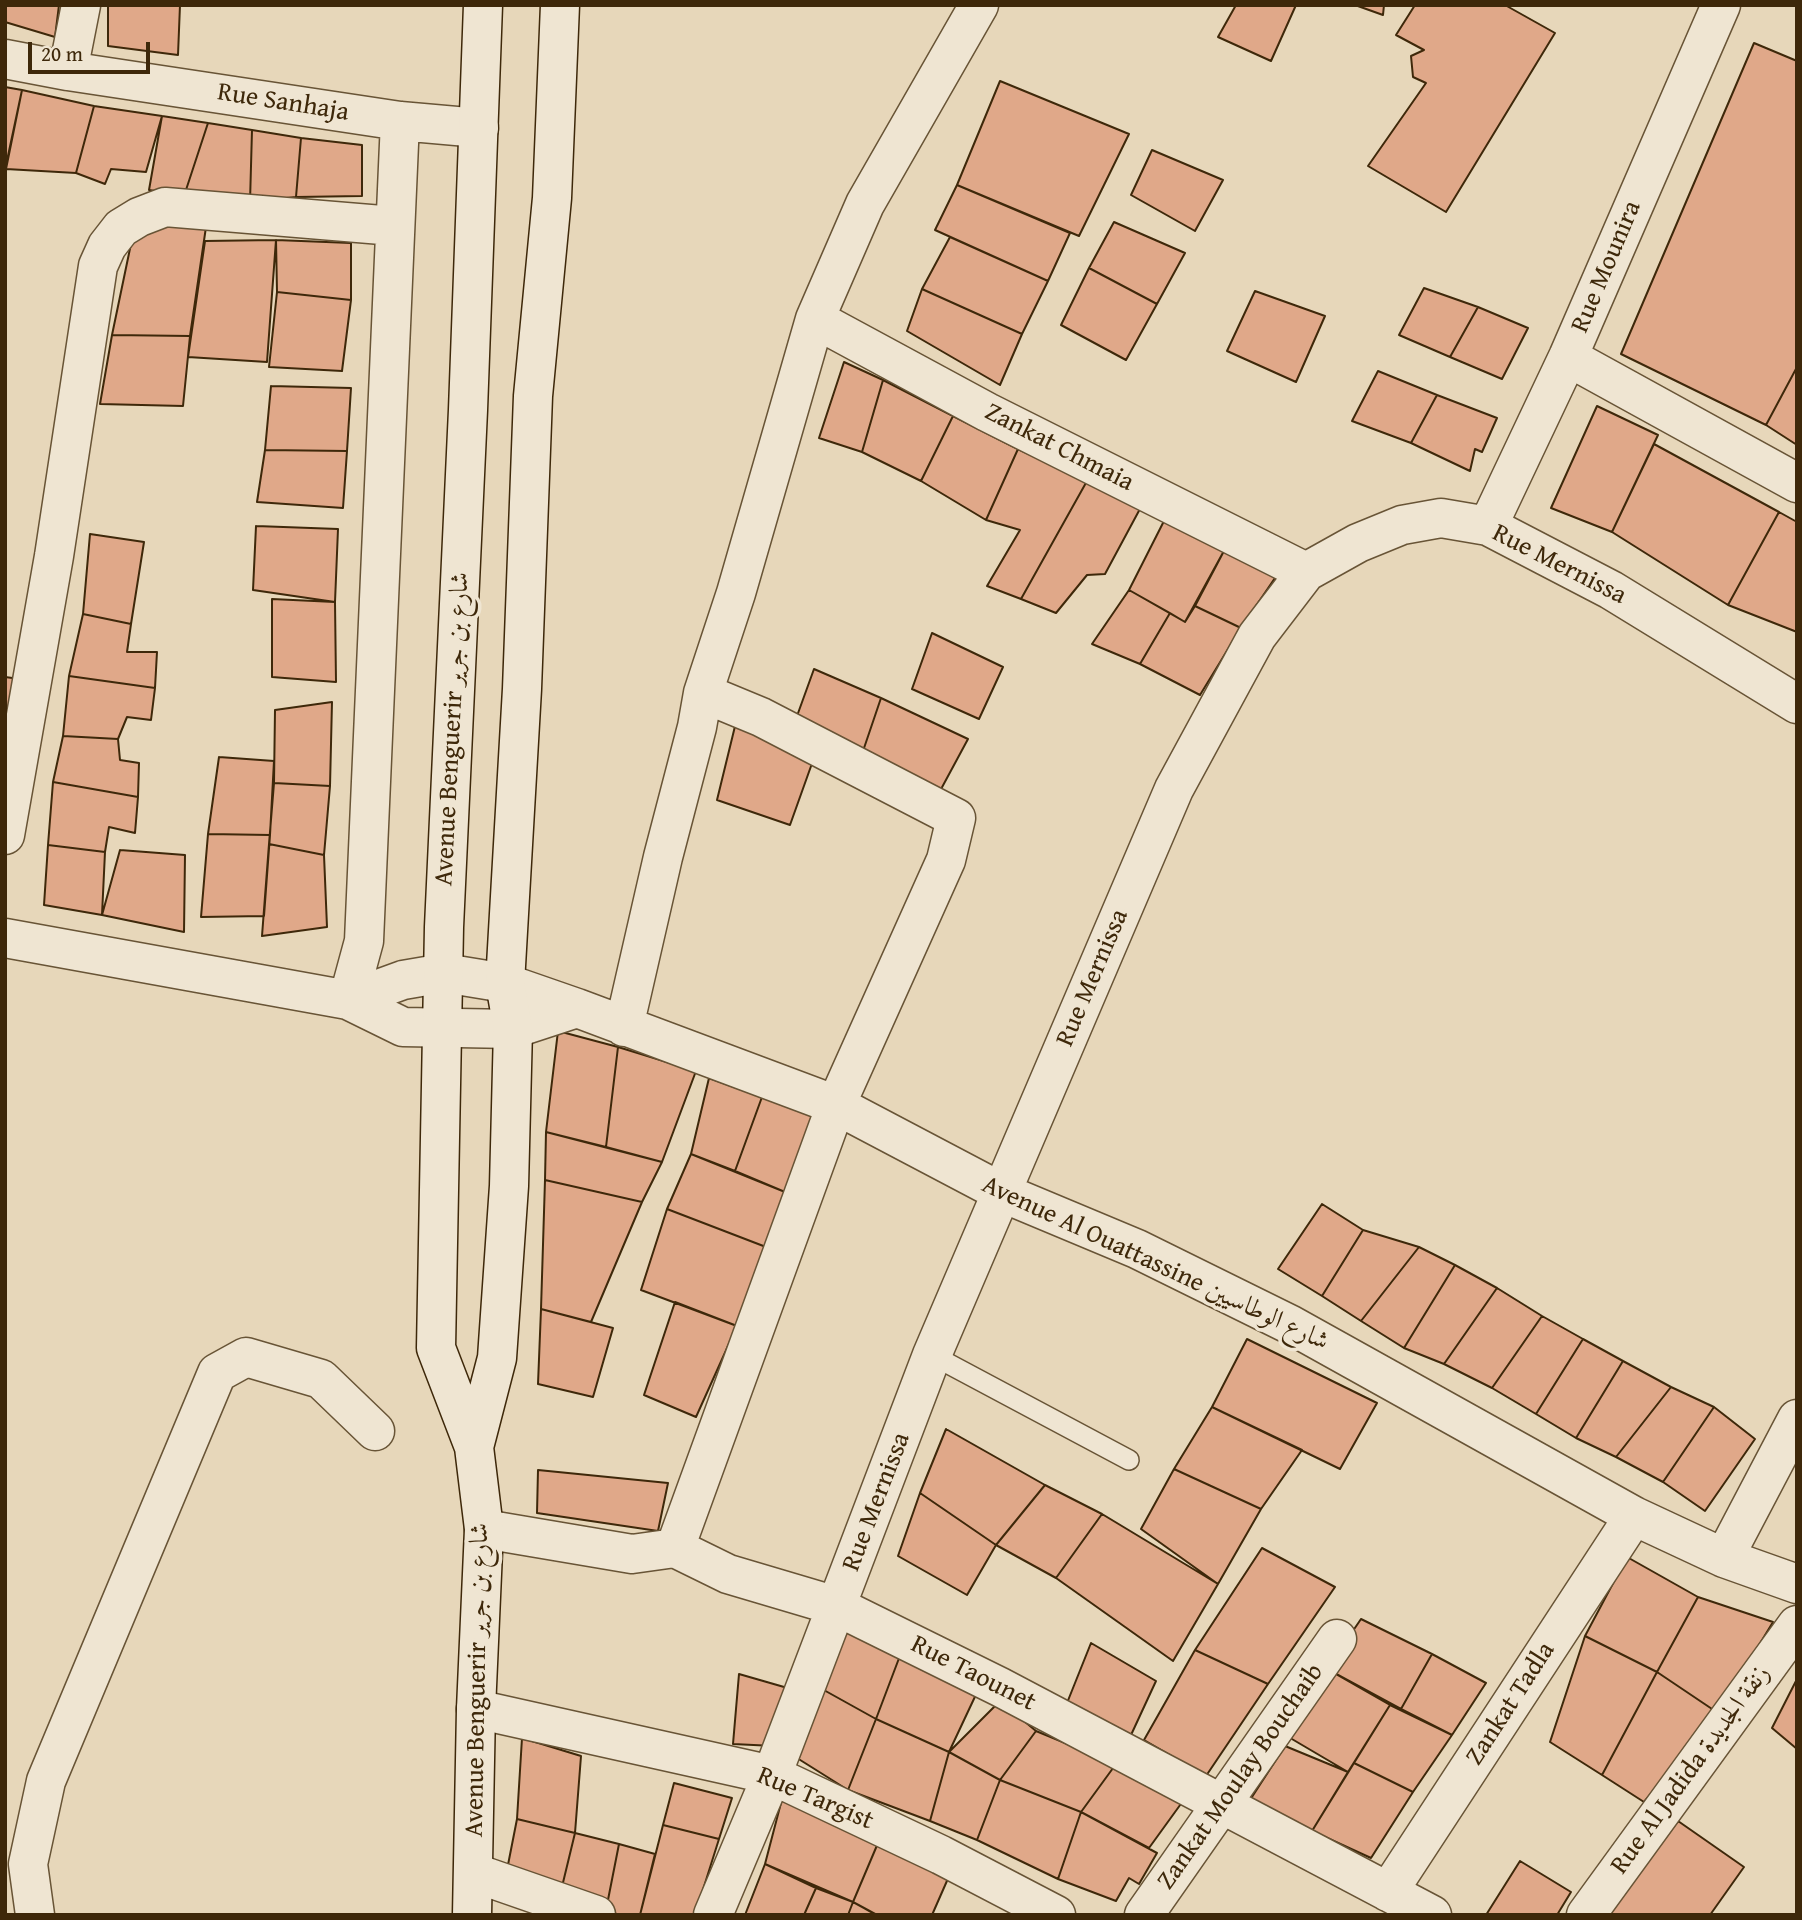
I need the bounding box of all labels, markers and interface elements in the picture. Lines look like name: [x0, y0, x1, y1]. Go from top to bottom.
scale bar: [32, 28, 154, 72]
text: 20 m: [41, 38, 83, 69]
street label: Rue Sanhaja: [215, 77, 351, 129]
street label: Rue Mounira: [1565, 196, 1649, 338]
street label: Zankat Chmaia: [979, 397, 1139, 499]
street label: Rue Mernissa: [1487, 518, 1631, 612]
street label: Avenue Benguerir شارع بن جرير: [429, 571, 477, 887]
street label: Rue Mernissa: [1050, 905, 1136, 1051]
street label: Avenue Al Ouattassine شارع الوطاسيين: [977, 1170, 1333, 1358]
street label: Rue Mernissa: [836, 1428, 918, 1576]
street label: Avenue Benguerir شارع بن جرير: [460, 1523, 496, 1837]
street label: Rue Taounet: [905, 1629, 1041, 1719]
street label: Zankat Tadla: [1460, 1637, 1562, 1771]
street label: Zankat Moulay Bouchaib: [1151, 1658, 1331, 1896]
street label: Rue Al Jadida زنقة الجديدة: [1605, 1659, 1777, 1881]
street label: Rue Targist: [752, 1761, 878, 1837]

